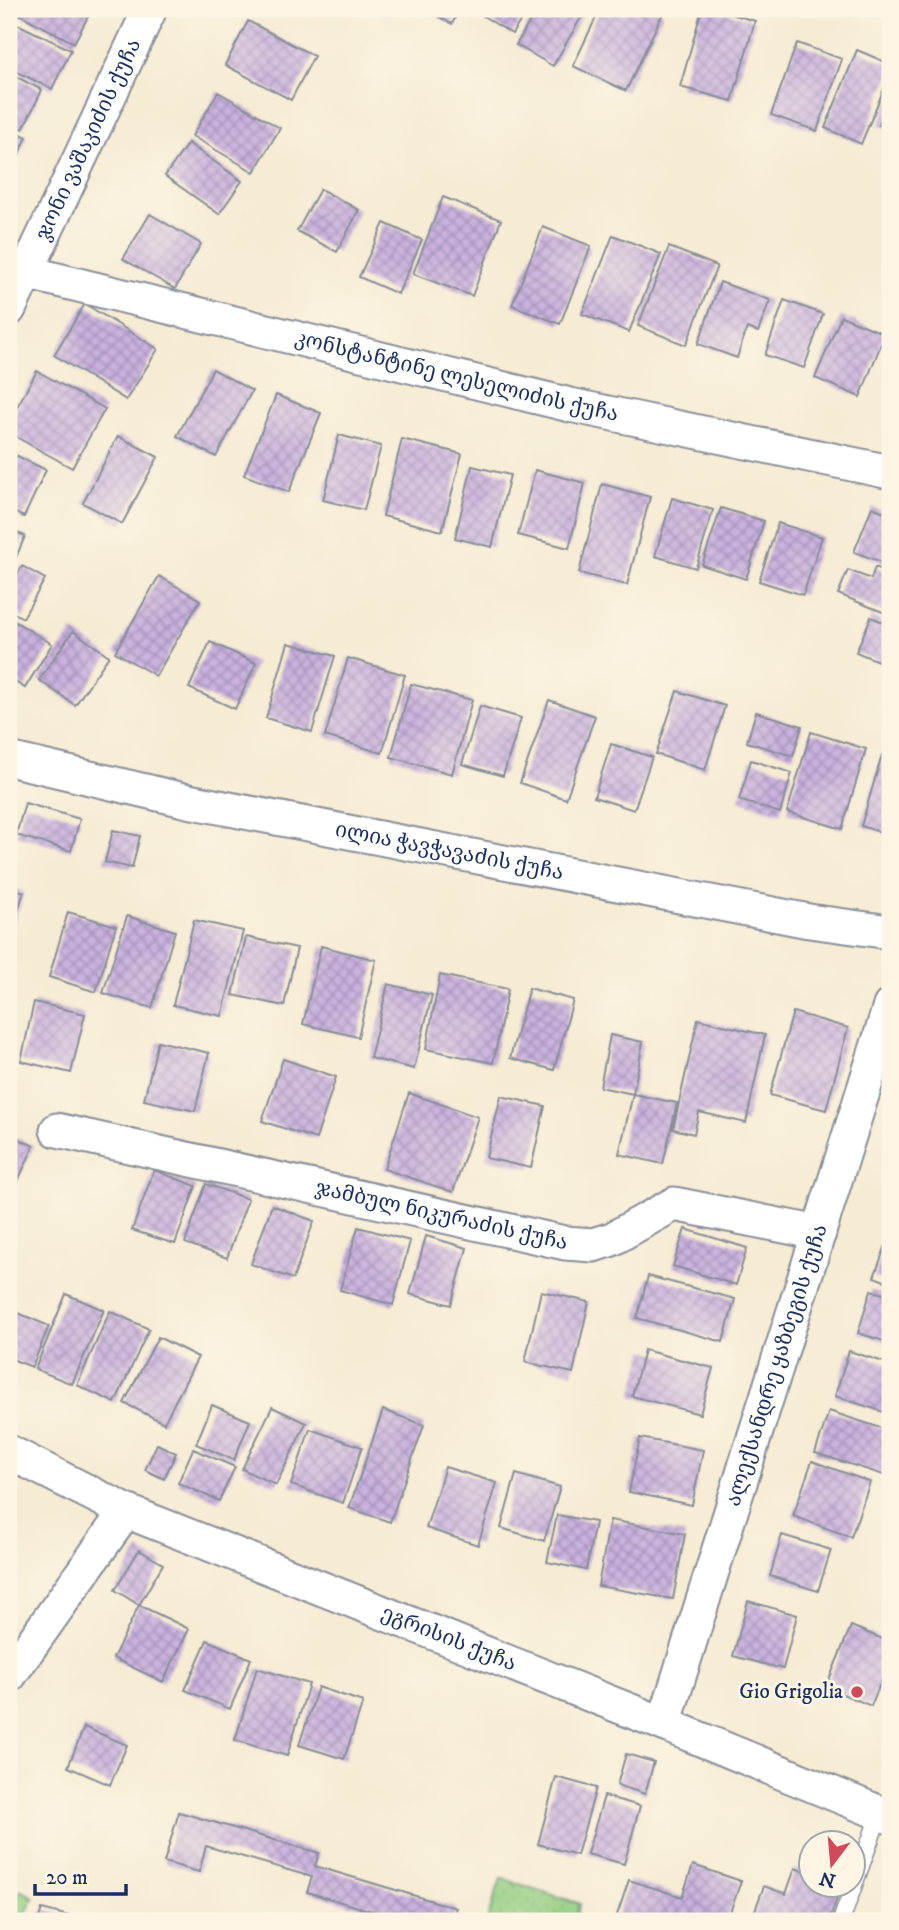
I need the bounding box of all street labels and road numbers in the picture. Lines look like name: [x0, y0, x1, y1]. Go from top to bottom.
street label: ჯონი ვაშაკიძის ქუჩა: [30, 35, 147, 245]
street label: კონსტანტინე ლესელიძის ქუჩა: [292, 325, 621, 428]
street label: ილია ჭავჭავაძის ქუჩა: [333, 817, 566, 886]
street label: ჯამბულ ნიკურაძის ქუჩა: [313, 1175, 570, 1256]
street label: ალექსანდრე ყაზბეგის ქუჩა: [720, 1221, 833, 1510]
street label: ეგრისის ქუჩა: [377, 1600, 520, 1677]

